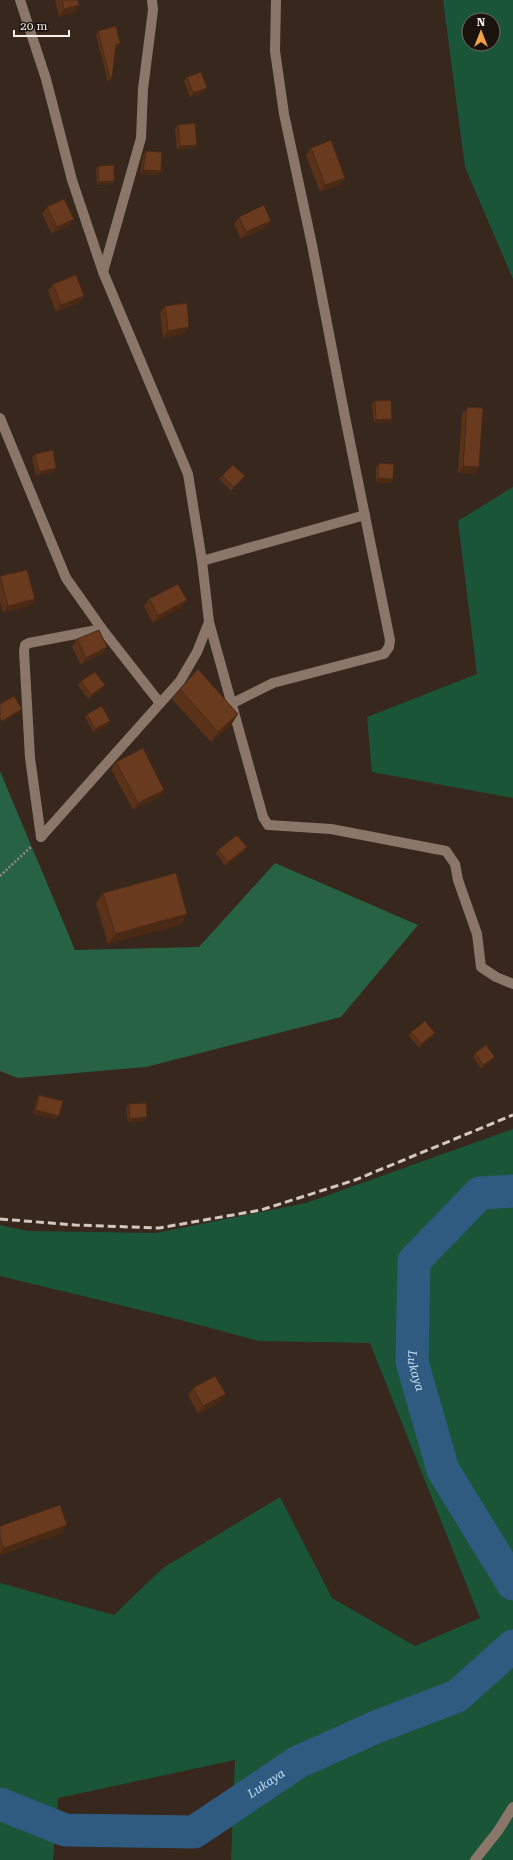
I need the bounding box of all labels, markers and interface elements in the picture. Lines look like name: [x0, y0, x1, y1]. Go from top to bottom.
scale bar: [14, 12, 69, 38]
north arrow: [461, 12, 501, 52]
text: N: [477, 16, 486, 29]
text: 20 m: [20, 19, 47, 33]
water label: Lukaya: [405, 1349, 427, 1393]
water label: Lukaya: [244, 1766, 287, 1801]

